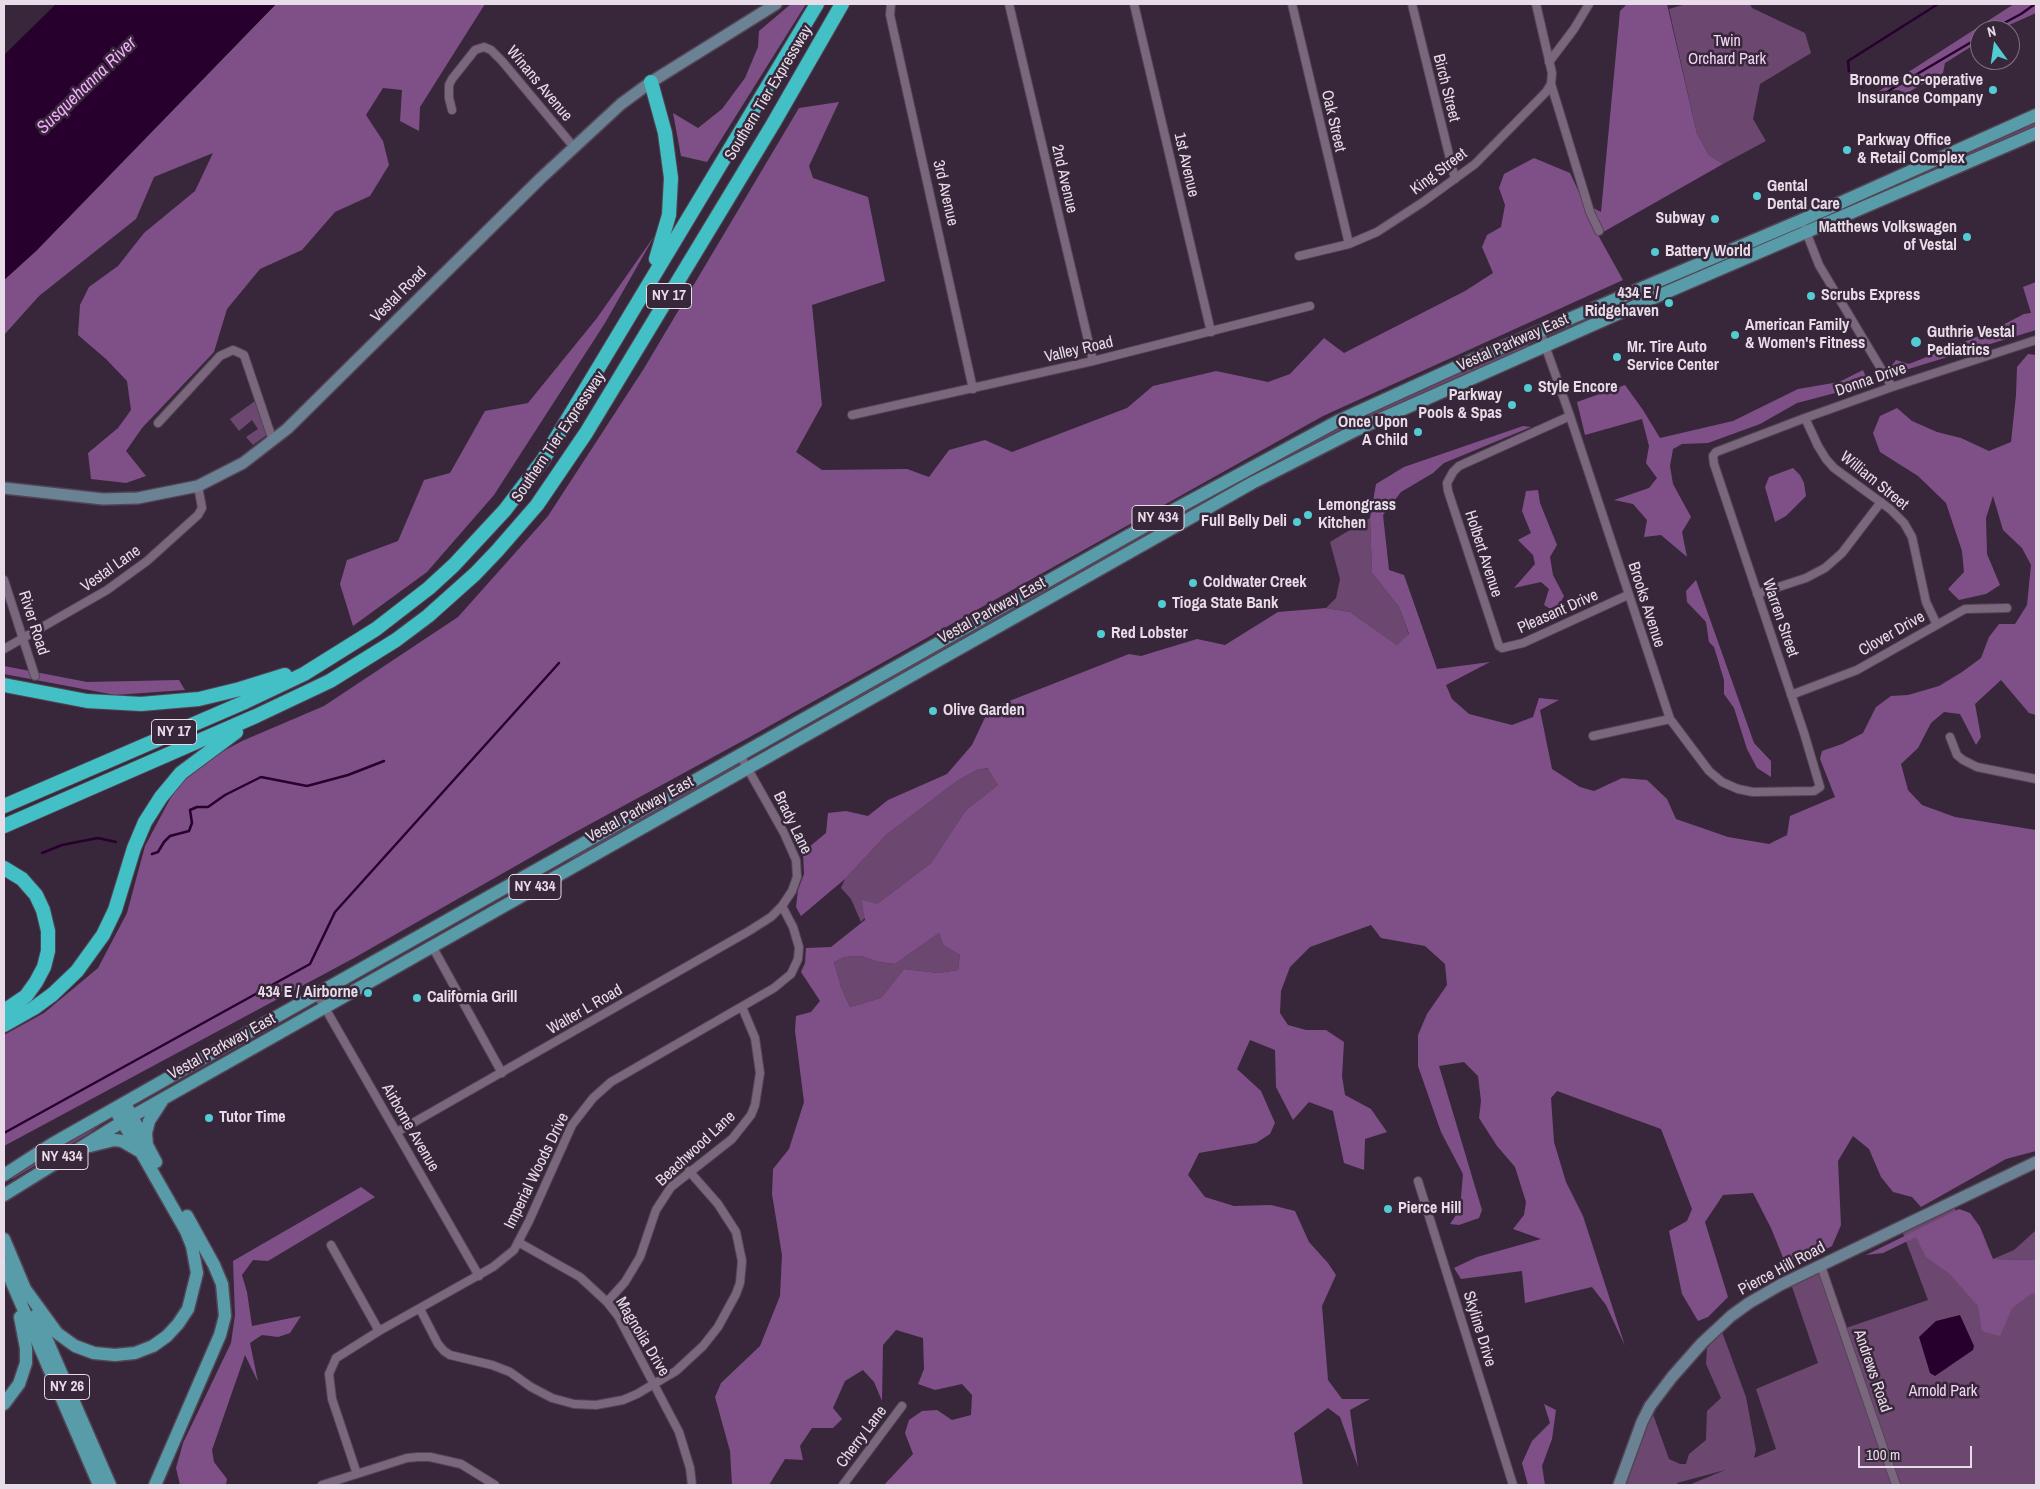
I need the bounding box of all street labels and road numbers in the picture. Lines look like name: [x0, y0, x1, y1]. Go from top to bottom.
street label: Southern Tier Expressway: [721, 22, 817, 164]
street label: Winans Avenue: [502, 42, 576, 126]
street label: Birch Street: [1428, 52, 1464, 124]
street label: Oak Street: [1317, 88, 1349, 154]
street label: 1st Avenue: [1169, 131, 1203, 199]
street label: 2nd Avenue: [1047, 143, 1081, 215]
street label: King Street: [1407, 145, 1471, 199]
street label: 3rd Avenue: [928, 158, 962, 228]
street label: Vestal Road: [367, 263, 431, 327]
road number: NY 17: [646, 284, 692, 308]
street label: Vestal Parkway East: [1454, 310, 1572, 376]
street label: Valley Road: [1043, 333, 1115, 367]
street label: Donna Drive: [1833, 359, 1909, 401]
street label: Southern Tier Expressway: [508, 368, 610, 506]
street label: William Street: [1836, 448, 1912, 514]
road number: NY 434: [1132, 506, 1184, 530]
street label: Holbert Avenue: [1460, 508, 1506, 600]
street label: Vestal Lane: [77, 541, 145, 597]
street label: Brooks Avenue: [1623, 560, 1669, 650]
street label: Vestal Parkway East: [935, 574, 1049, 648]
street label: Warren Street: [1758, 576, 1802, 660]
street label: Pleasant Drive: [1515, 586, 1601, 638]
street label: River Road: [14, 588, 52, 658]
street label: Clover Drive: [1856, 607, 1928, 661]
road number: NY 17: [152, 720, 196, 744]
street label: Vestal Parkway East: [583, 773, 697, 847]
street label: Brady Lane: [769, 789, 815, 857]
road number: NY 434: [509, 874, 561, 900]
street label: Walter L Road: [544, 981, 626, 1039]
street label: Vestal Parkway East: [165, 1010, 279, 1084]
street label: Airborne Avenue: [377, 1081, 443, 1175]
street label: Beachwood Lane: [652, 1107, 740, 1191]
street label: Imperial Woods Drive: [501, 1110, 573, 1232]
road number: NY 434: [36, 1144, 88, 1170]
street label: Pierce Hill Road: [1735, 1238, 1829, 1300]
street label: Skyline Drive: [1458, 1289, 1500, 1369]
street label: Magnolia Drive: [611, 1294, 673, 1380]
street label: Andrews Road: [1849, 1327, 1895, 1415]
road number: NY 26: [44, 1374, 90, 1400]
street label: Cherry Lane: [833, 1402, 891, 1472]

